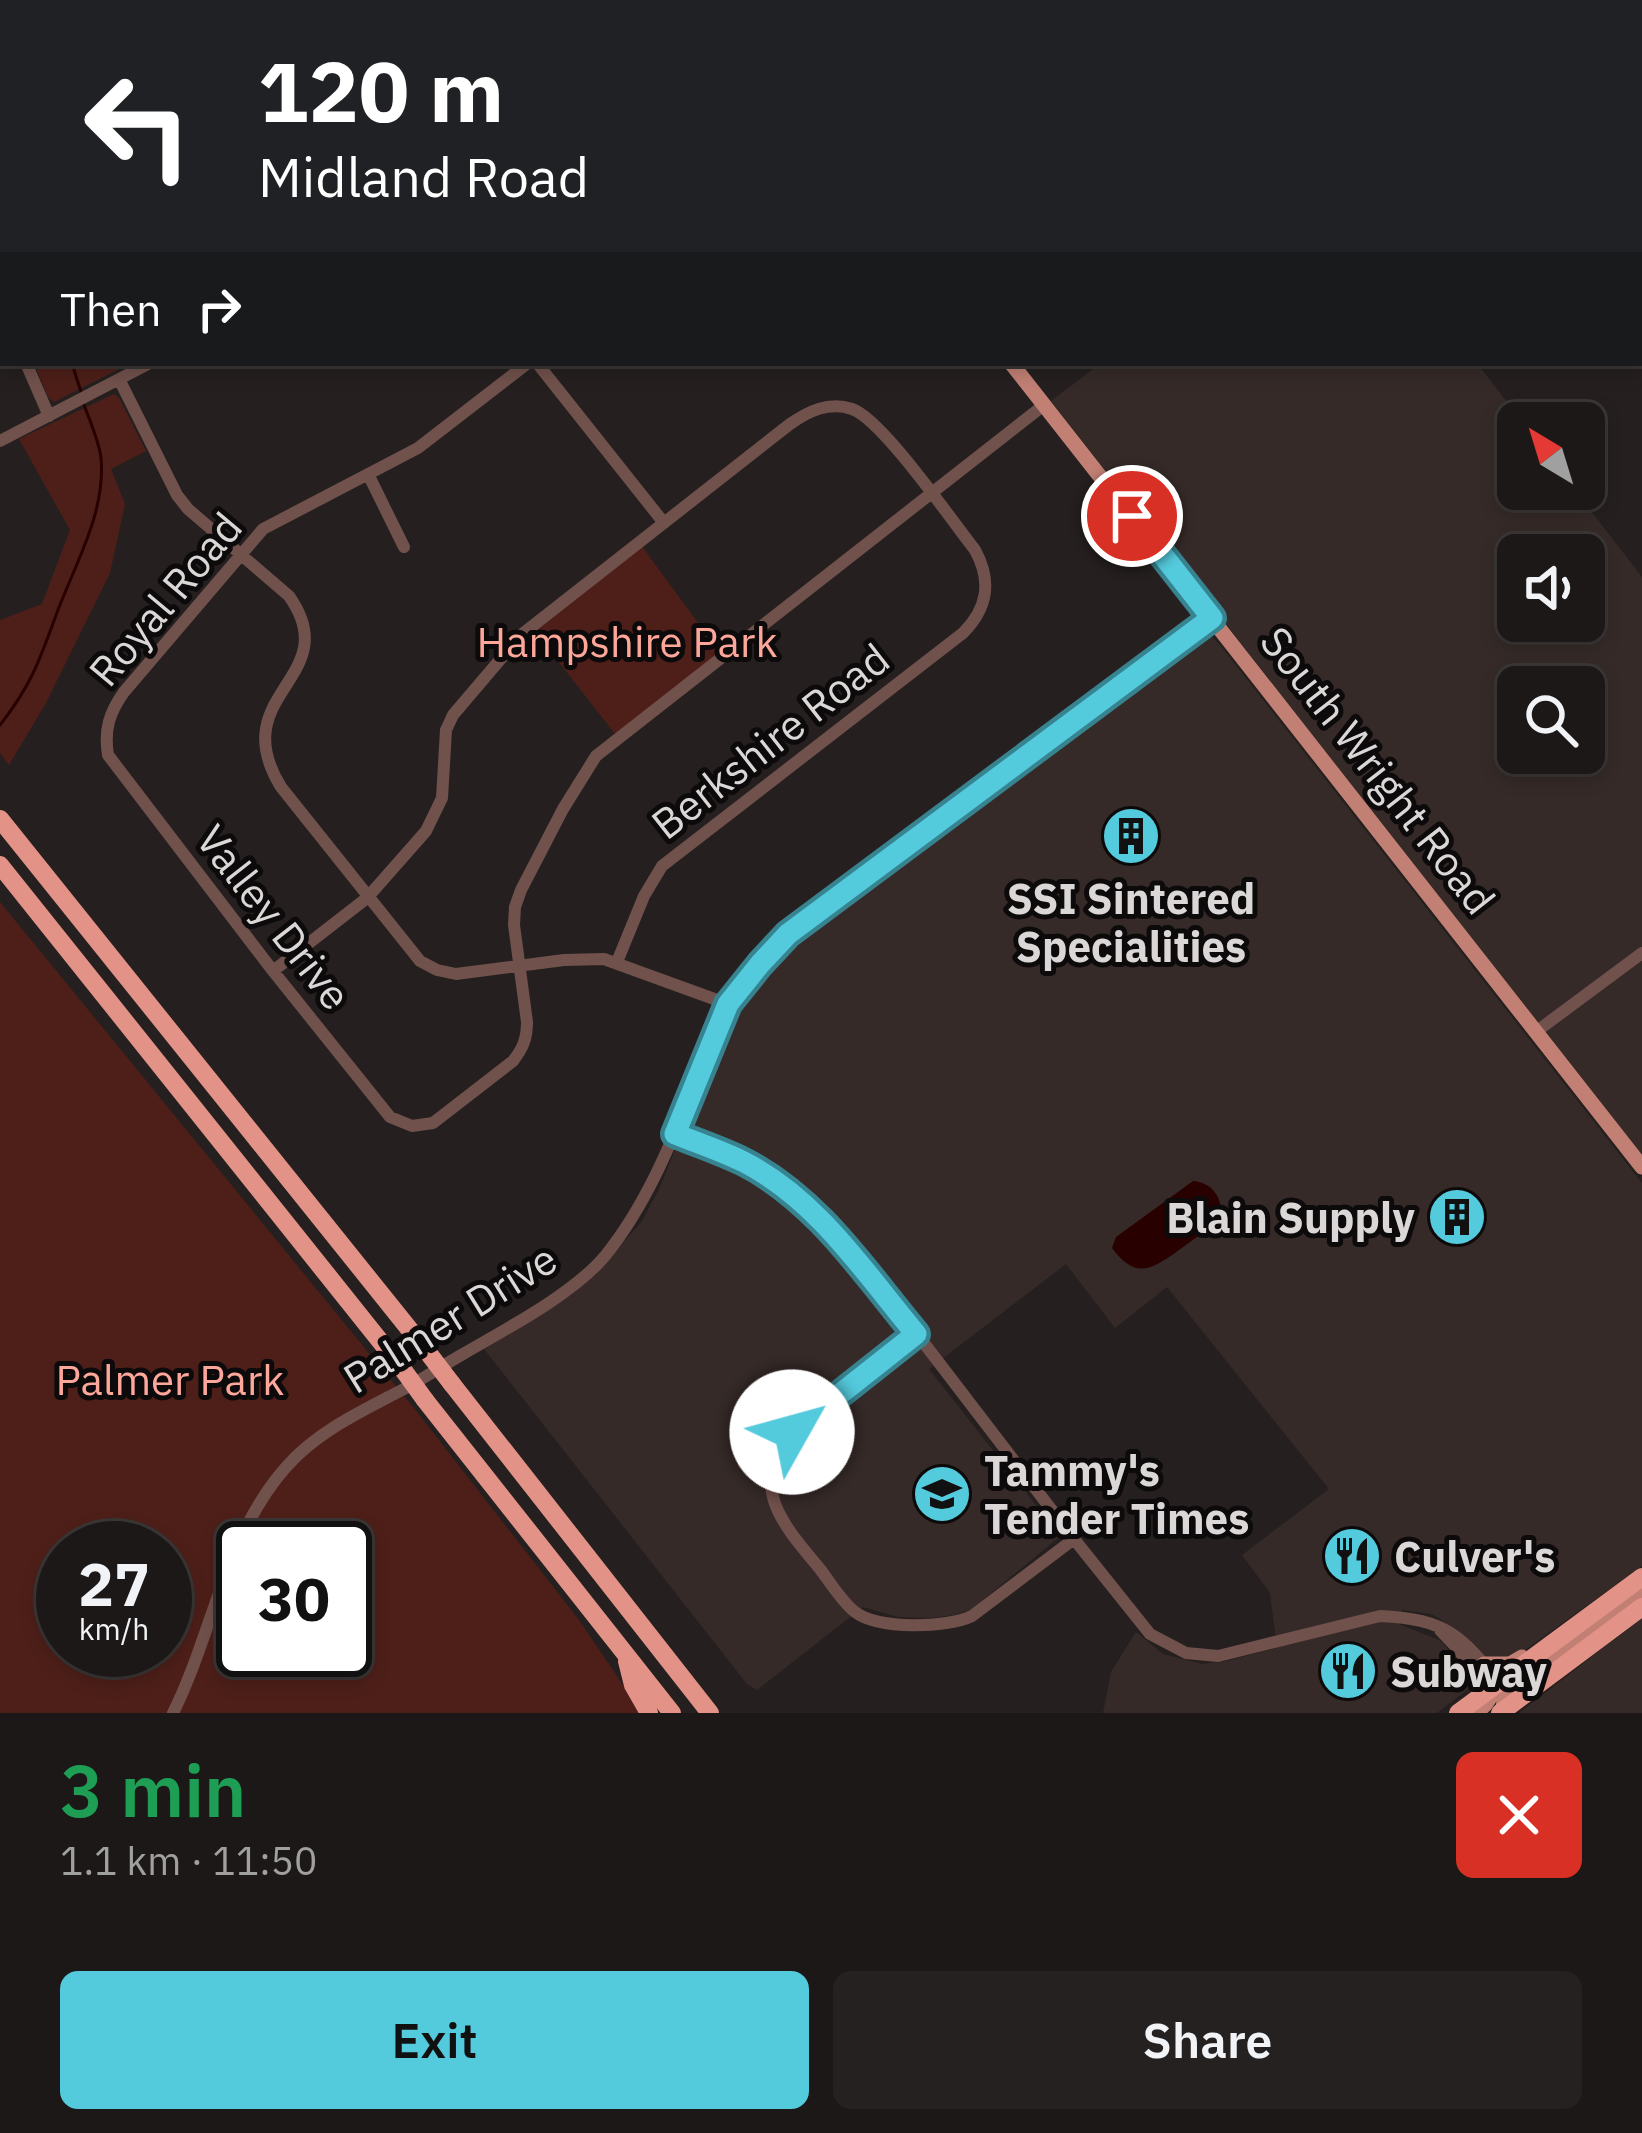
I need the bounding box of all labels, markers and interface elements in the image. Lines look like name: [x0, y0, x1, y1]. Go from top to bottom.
text: 120 m: [258, 36, 504, 145]
icon: left: [60, 48, 216, 204]
text: Midland Road: [258, 142, 589, 212]
icon: right: [186, 276, 252, 342]
text: Then: [60, 280, 162, 338]
north arrow: [1497, 402, 1605, 510]
map controls: [1497, 402, 1605, 774]
pin: [1081, 465, 1183, 567]
icon: arrive: [1099, 483, 1165, 549]
street label: Royal Road: [76, 501, 254, 697]
button: sound: [1497, 534, 1605, 642]
park label: Hampshire Park: [476, 614, 778, 669]
street label: South Wright Road: [1248, 615, 1508, 925]
street label: Berkshire Road: [640, 631, 900, 851]
button: search: [1497, 666, 1605, 774]
building icon: SSI Sintered Specialities: [1100, 805, 1162, 867]
street label: Valley Drive: [184, 813, 364, 1021]
place label: SSI Sintered Specialities: [1007, 871, 1255, 974]
building icon: Blain Supply: [1426, 1186, 1488, 1248]
place label: Blain Supply: [1166, 1190, 1416, 1245]
street label: Palmer Drive: [333, 1231, 567, 1405]
park label: Palmer Park: [56, 1352, 284, 1407]
position arrow: [729, 1369, 855, 1495]
place label: Tammy's Tender Times: [984, 1443, 1249, 1546]
school or university icon: Tammy's Tender Times: [911, 1463, 973, 1525]
speed limit sign: 30: [216, 1521, 372, 1677]
restaurant icon: Culver's: [1321, 1525, 1383, 1587]
place label: Culver's: [1394, 1529, 1555, 1584]
text: 27: [78, 1544, 150, 1623]
text: km/h: [79, 1609, 149, 1648]
restaurant icon: Subway: [1317, 1640, 1379, 1702]
place label: Subway: [1390, 1644, 1548, 1699]
text: 3 min: [60, 1743, 246, 1837]
button: close: [1456, 1752, 1582, 1878]
text: 1.1 km · 11:50: [60, 1835, 317, 1886]
button: Exit: [60, 1971, 809, 2109]
button: Share: [833, 1971, 1582, 2109]

